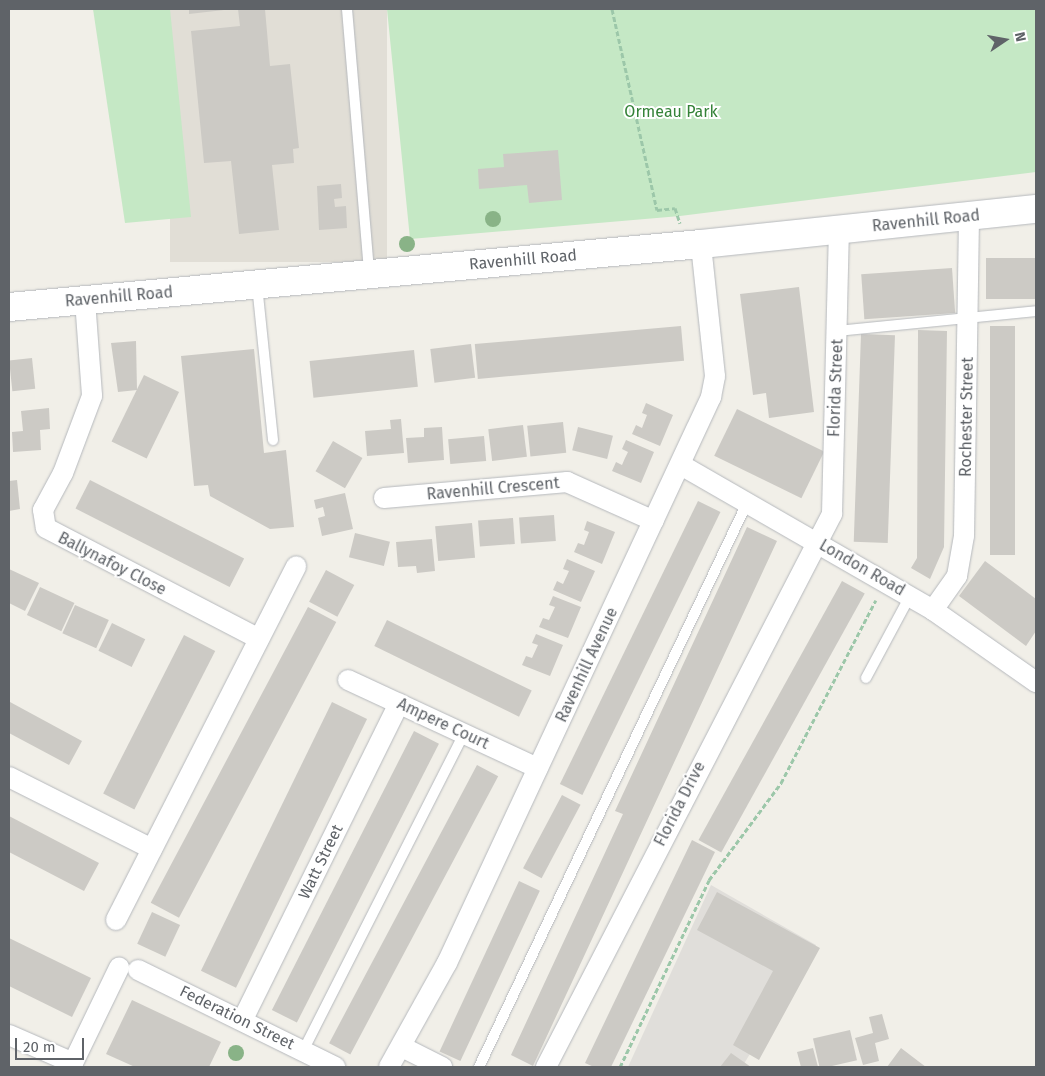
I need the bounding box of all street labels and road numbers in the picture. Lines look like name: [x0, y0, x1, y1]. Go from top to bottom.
street label: Ravenhill Road: [871, 206, 981, 236]
street label: Ravenhill Road: [468, 246, 578, 274]
street label: Ravenhill Road: [64, 283, 174, 311]
street label: Florida Street: [825, 339, 847, 437]
street label: Rochester Street: [956, 357, 978, 477]
street label: Ravenhill Crescent: [426, 474, 560, 504]
street label: Ballynafoy Close: [55, 528, 169, 600]
street label: London Road: [816, 536, 908, 600]
street label: Ravenhill Avenue: [552, 605, 622, 725]
street label: Ampere Court: [394, 694, 492, 754]
street label: Florida Drive: [650, 758, 710, 850]
street label: Watt Street: [295, 822, 347, 902]
street label: Federation Street: [176, 982, 298, 1054]

